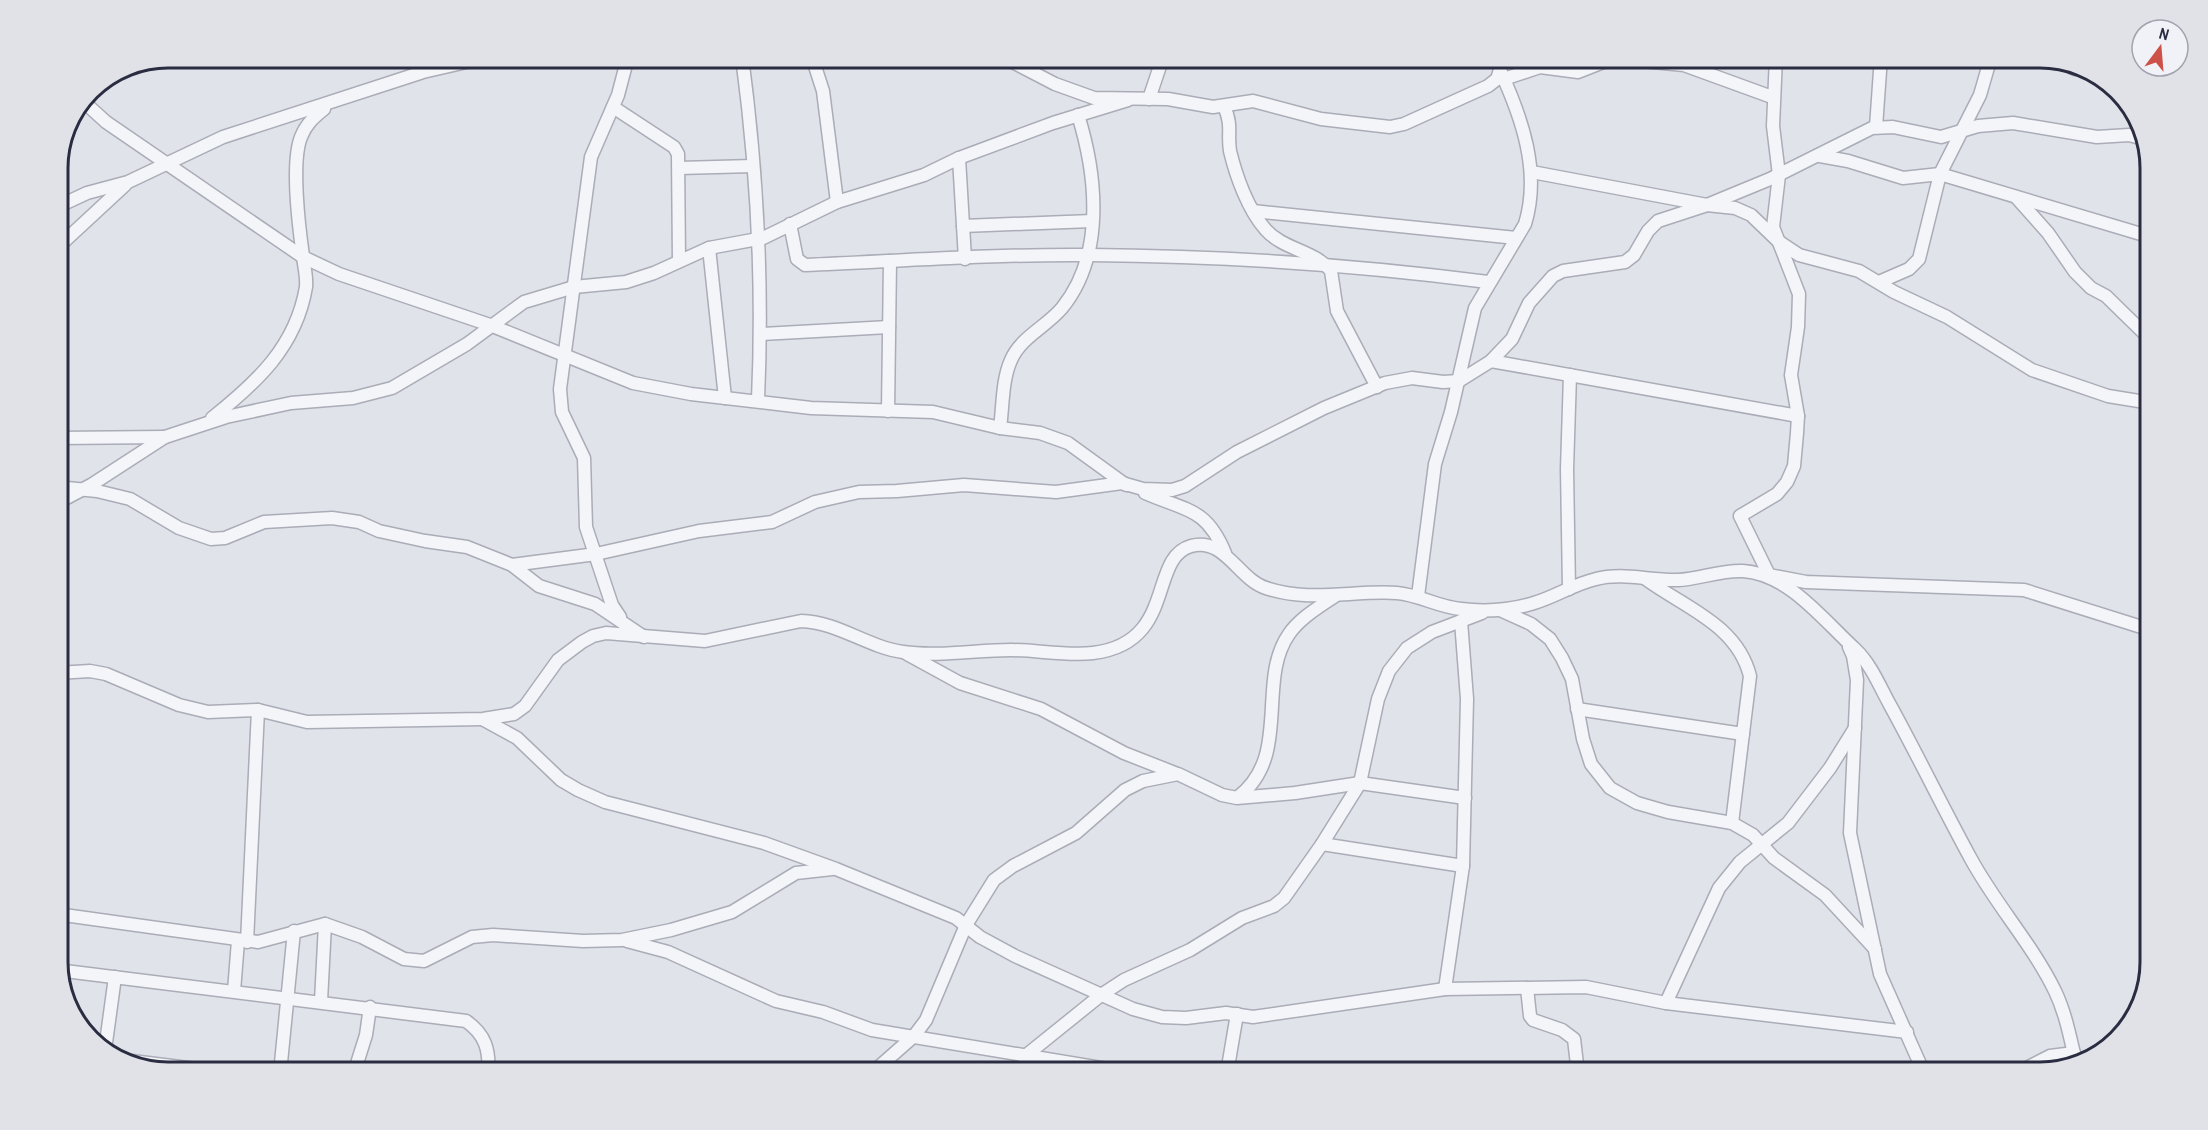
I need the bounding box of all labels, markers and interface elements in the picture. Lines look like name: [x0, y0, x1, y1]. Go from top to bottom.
north arrow: [2130, 18, 2190, 78]
text: N: [2157, 22, 2172, 45]

